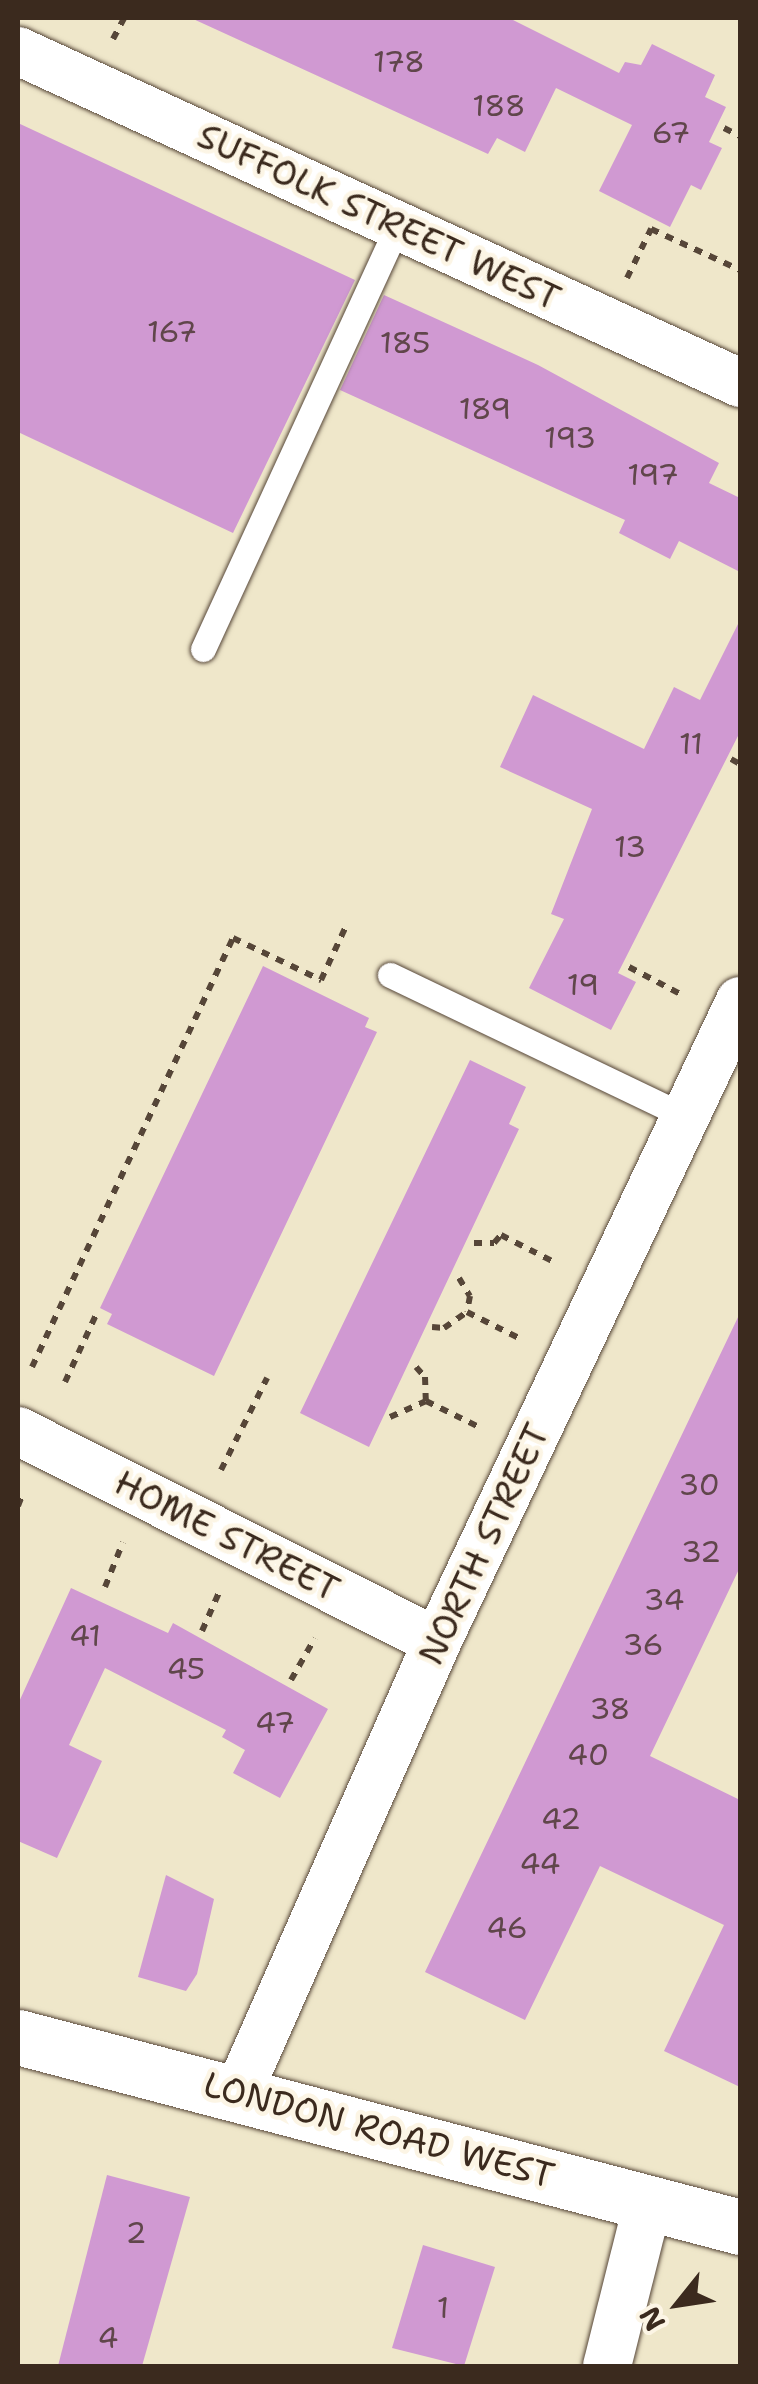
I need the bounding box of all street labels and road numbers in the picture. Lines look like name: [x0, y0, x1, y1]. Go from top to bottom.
street label: SUFFOLK STREET WEST: [191, 114, 567, 320]
street label: NORTH STREET: [410, 1417, 558, 1671]
street label: HOME STREET: [108, 1461, 346, 1611]
street label: LONDON ROAD WEST: [199, 2063, 559, 2197]

